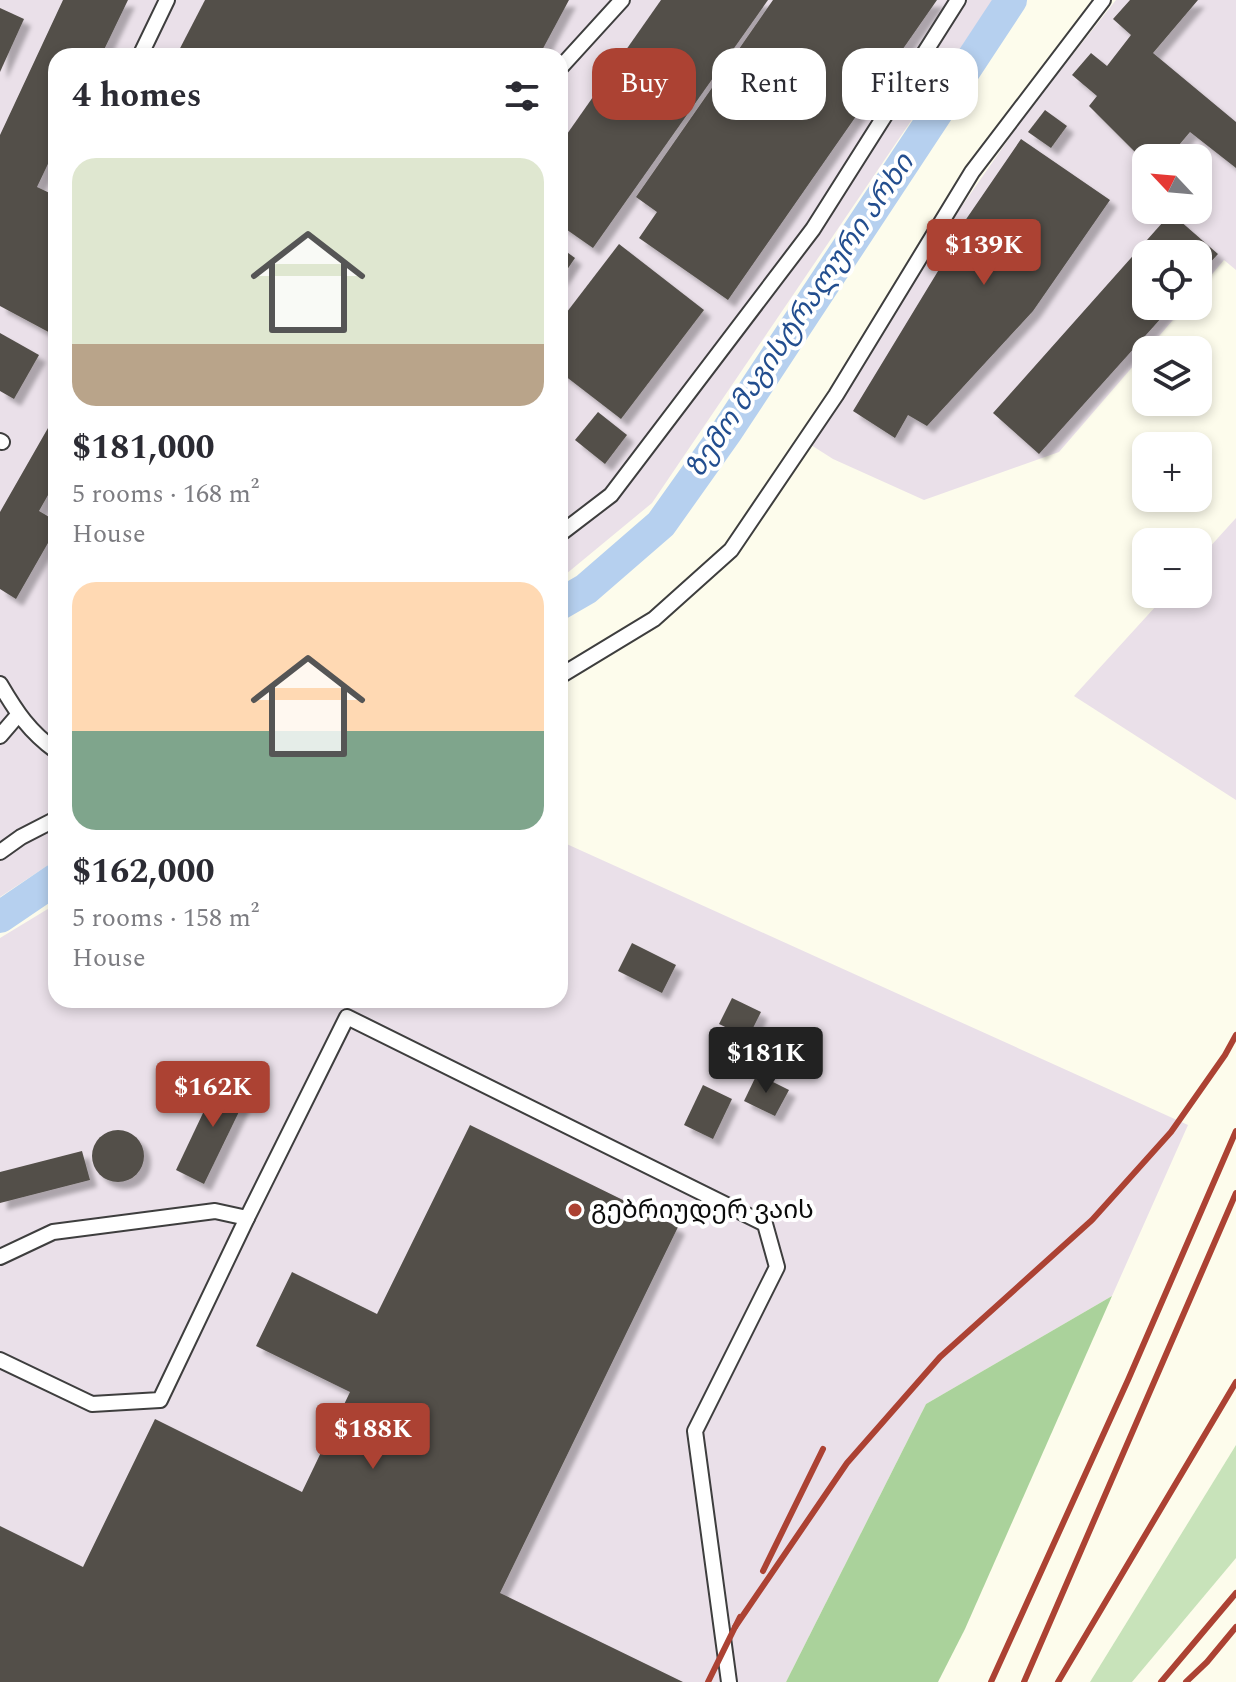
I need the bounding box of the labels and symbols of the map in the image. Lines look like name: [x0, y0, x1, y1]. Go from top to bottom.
water label: ზემო მაგისტრალური არხი: [675, 144, 926, 487]
north arrow: [1132, 144, 1212, 224]
pin: $139K: [928, 219, 1040, 287]
pin: $181K: [710, 1027, 822, 1095]
pin: $162K: [157, 1061, 269, 1129]
place label: გებრიუდერ ვაის: [591, 1190, 814, 1230]
marker: გებრიუდერ ვაის: [566, 1201, 584, 1219]
pin: $188K: [317, 1403, 429, 1471]

